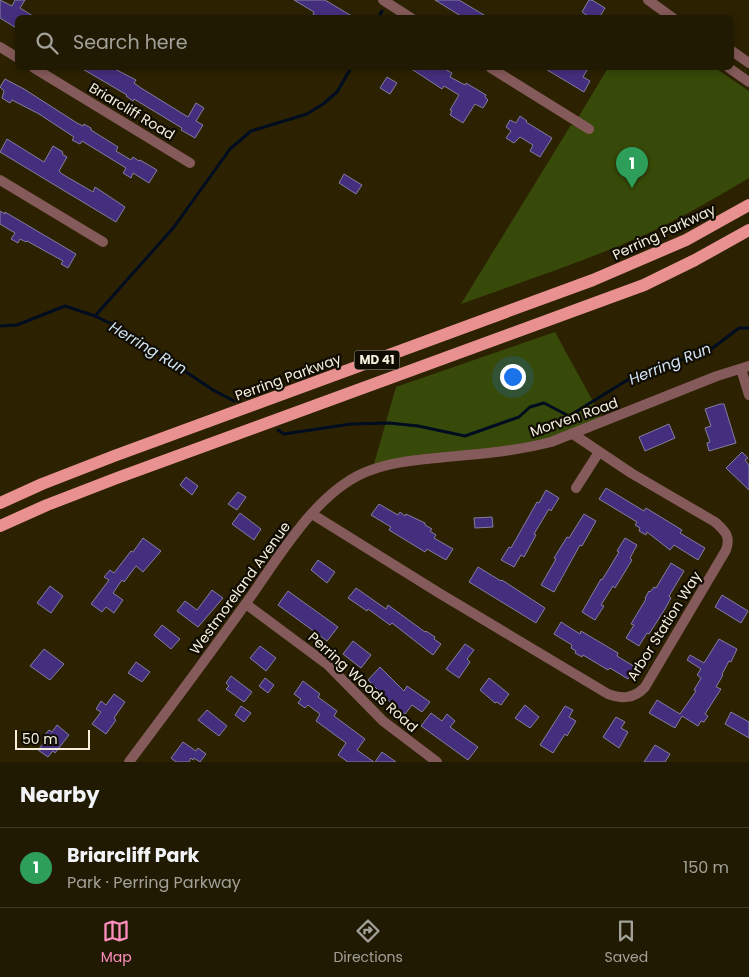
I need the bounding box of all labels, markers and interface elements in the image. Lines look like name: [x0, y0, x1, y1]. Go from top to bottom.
search box: [15, 15, 734, 70]
icon: search: [33, 29, 61, 57]
text: Search here: [73, 29, 187, 56]
street label: Briarcliff Road: [85, 78, 179, 144]
pin: 1: [616, 147, 648, 188]
street label: Perring Parkway: [609, 199, 719, 265]
water label: Herring Run: [106, 316, 191, 379]
water label: Herring Run: [626, 337, 714, 390]
street label: Perring Parkway: [232, 348, 344, 405]
road number: MD 41: [354, 350, 400, 370]
your location: [500, 364, 526, 390]
street label: Morven Road: [527, 393, 621, 441]
street label: Westmoreland Avenue: [185, 517, 295, 658]
street label: Arbor Station Way: [622, 567, 706, 685]
street label: Perring Woods Road: [304, 627, 422, 737]
scale bar: [15, 727, 90, 750]
text: 50 m: [22, 729, 58, 749]
text: Nearby: [20, 780, 100, 809]
text: Briarcliff Park: [67, 842, 199, 869]
text: 1: [33, 856, 39, 879]
text: 150 m: [683, 856, 729, 879]
text: Park · Perring Parkway: [67, 871, 241, 894]
tab: Map: [101, 917, 132, 968]
tab: Directions: [333, 917, 403, 968]
tab: Saved: [604, 917, 648, 968]

